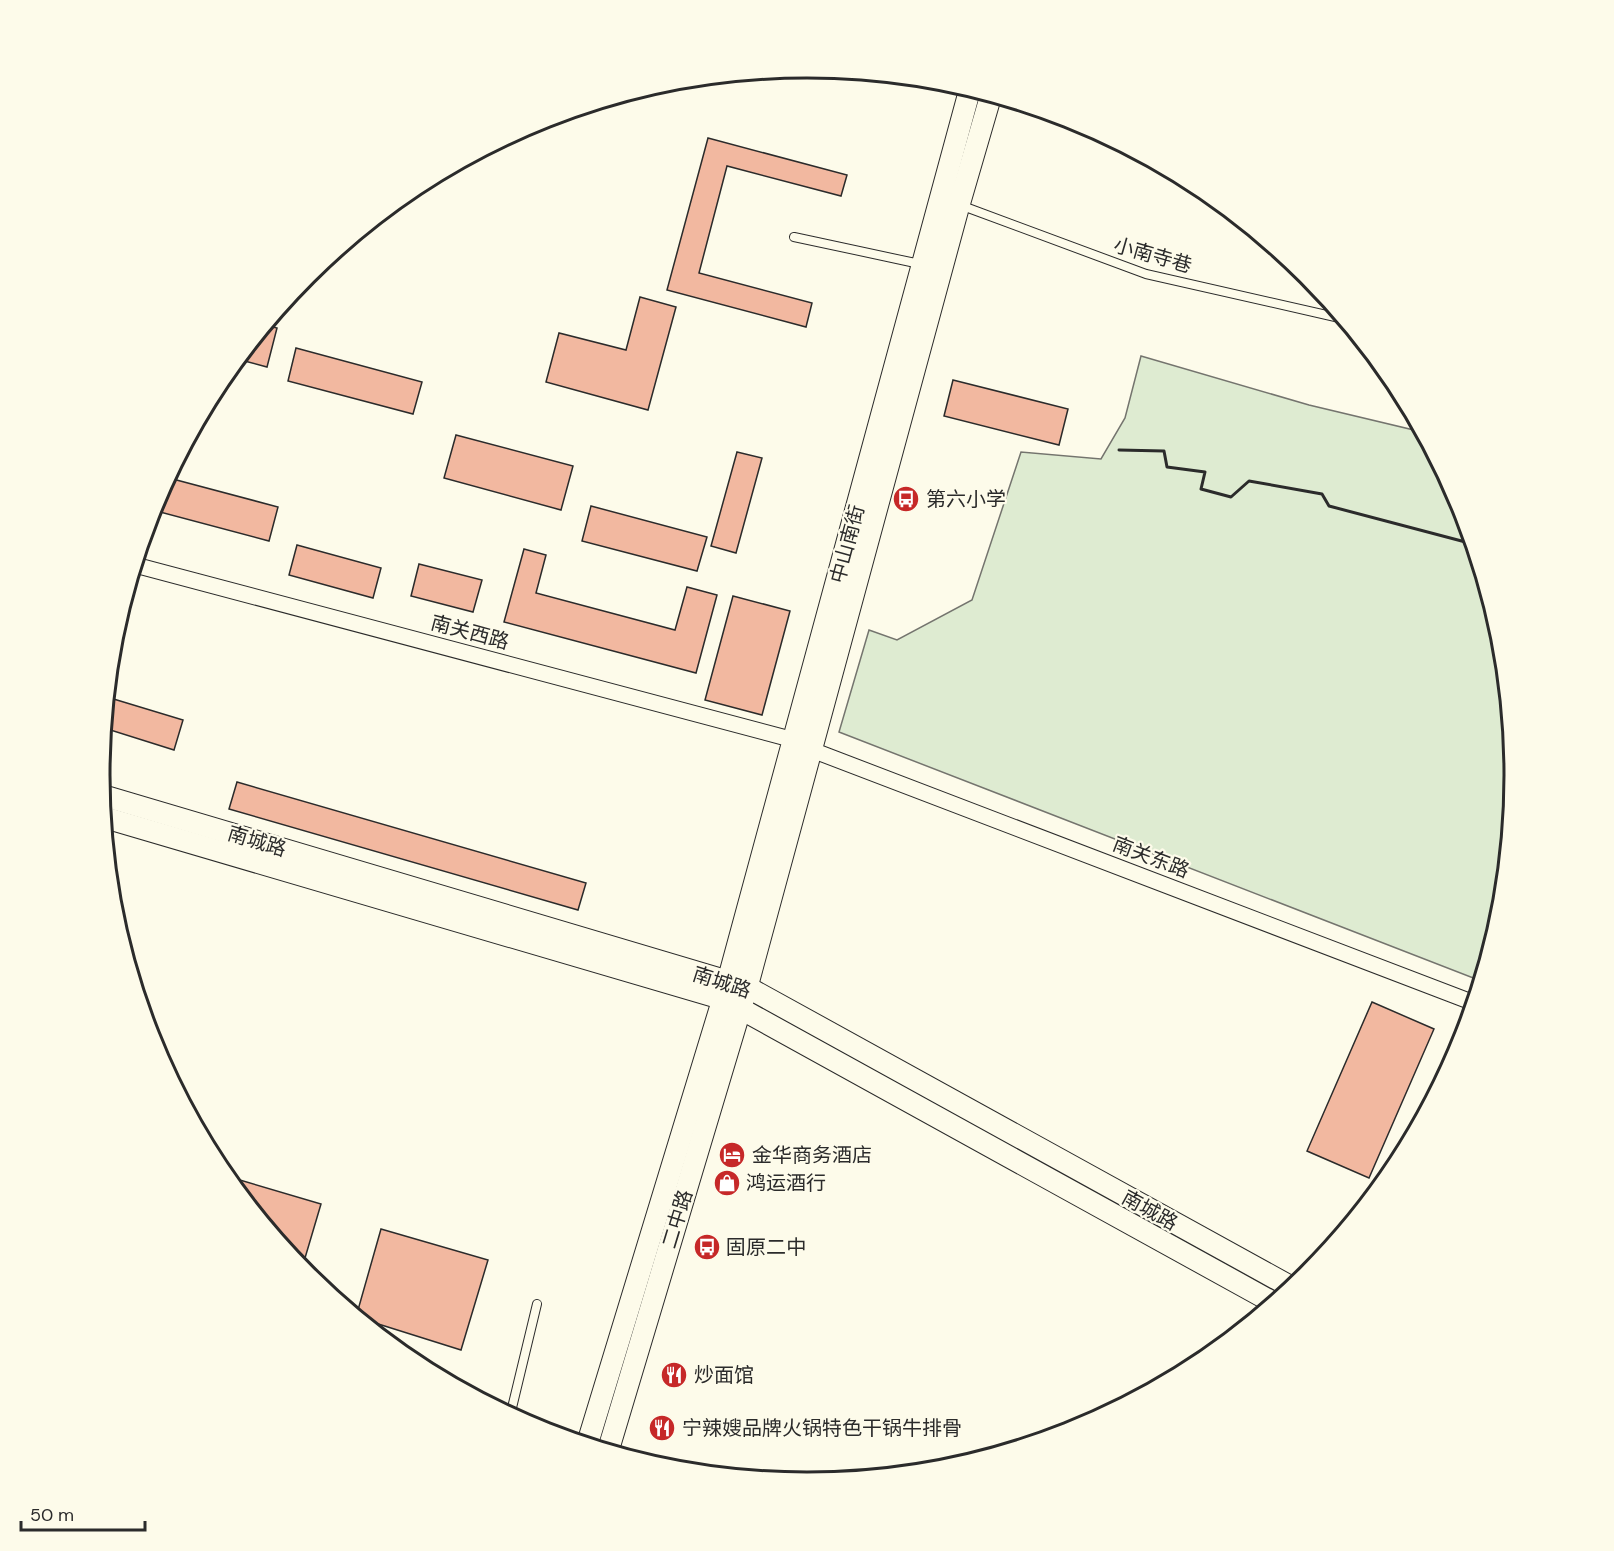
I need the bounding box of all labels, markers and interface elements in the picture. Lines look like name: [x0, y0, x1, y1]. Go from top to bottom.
street label: 小南寺巷: [1111, 231, 1195, 279]
bus stop icon: 第六小学: [891, 484, 921, 514]
place label: 第六小学: [926, 486, 1006, 512]
street label: 中山南街: [824, 502, 870, 586]
street label: 南关西路: [428, 609, 512, 655]
street label: 南城路: [225, 820, 289, 862]
street label: 南关东路: [1109, 831, 1193, 883]
street label: 南城路: [689, 960, 755, 1004]
hotel icon: 金华商务酒店: [717, 1140, 747, 1170]
place label: 金华商务酒店: [752, 1142, 872, 1168]
shop icon: 鸿运酒行: [712, 1168, 742, 1198]
place label: 鸿运酒行: [746, 1170, 826, 1196]
street label: 南城路: [1117, 1184, 1183, 1236]
street label: 二中路: [656, 1187, 698, 1251]
bus stop icon: 固原二中: [692, 1232, 722, 1262]
place label: 固原二中: [726, 1234, 806, 1260]
restaurant icon: 炒面馆: [659, 1360, 689, 1390]
place label: 炒面馆: [694, 1362, 754, 1388]
restaurant icon: 宁辣嫂品牌火锅特色干锅牛排骨: [647, 1413, 677, 1443]
place label: 宁辣嫂品牌火锅特色干锅牛排骨: [682, 1415, 962, 1441]
scale bar: [21, 1494, 146, 1532]
text: 50 m: [30, 1503, 74, 1527]

